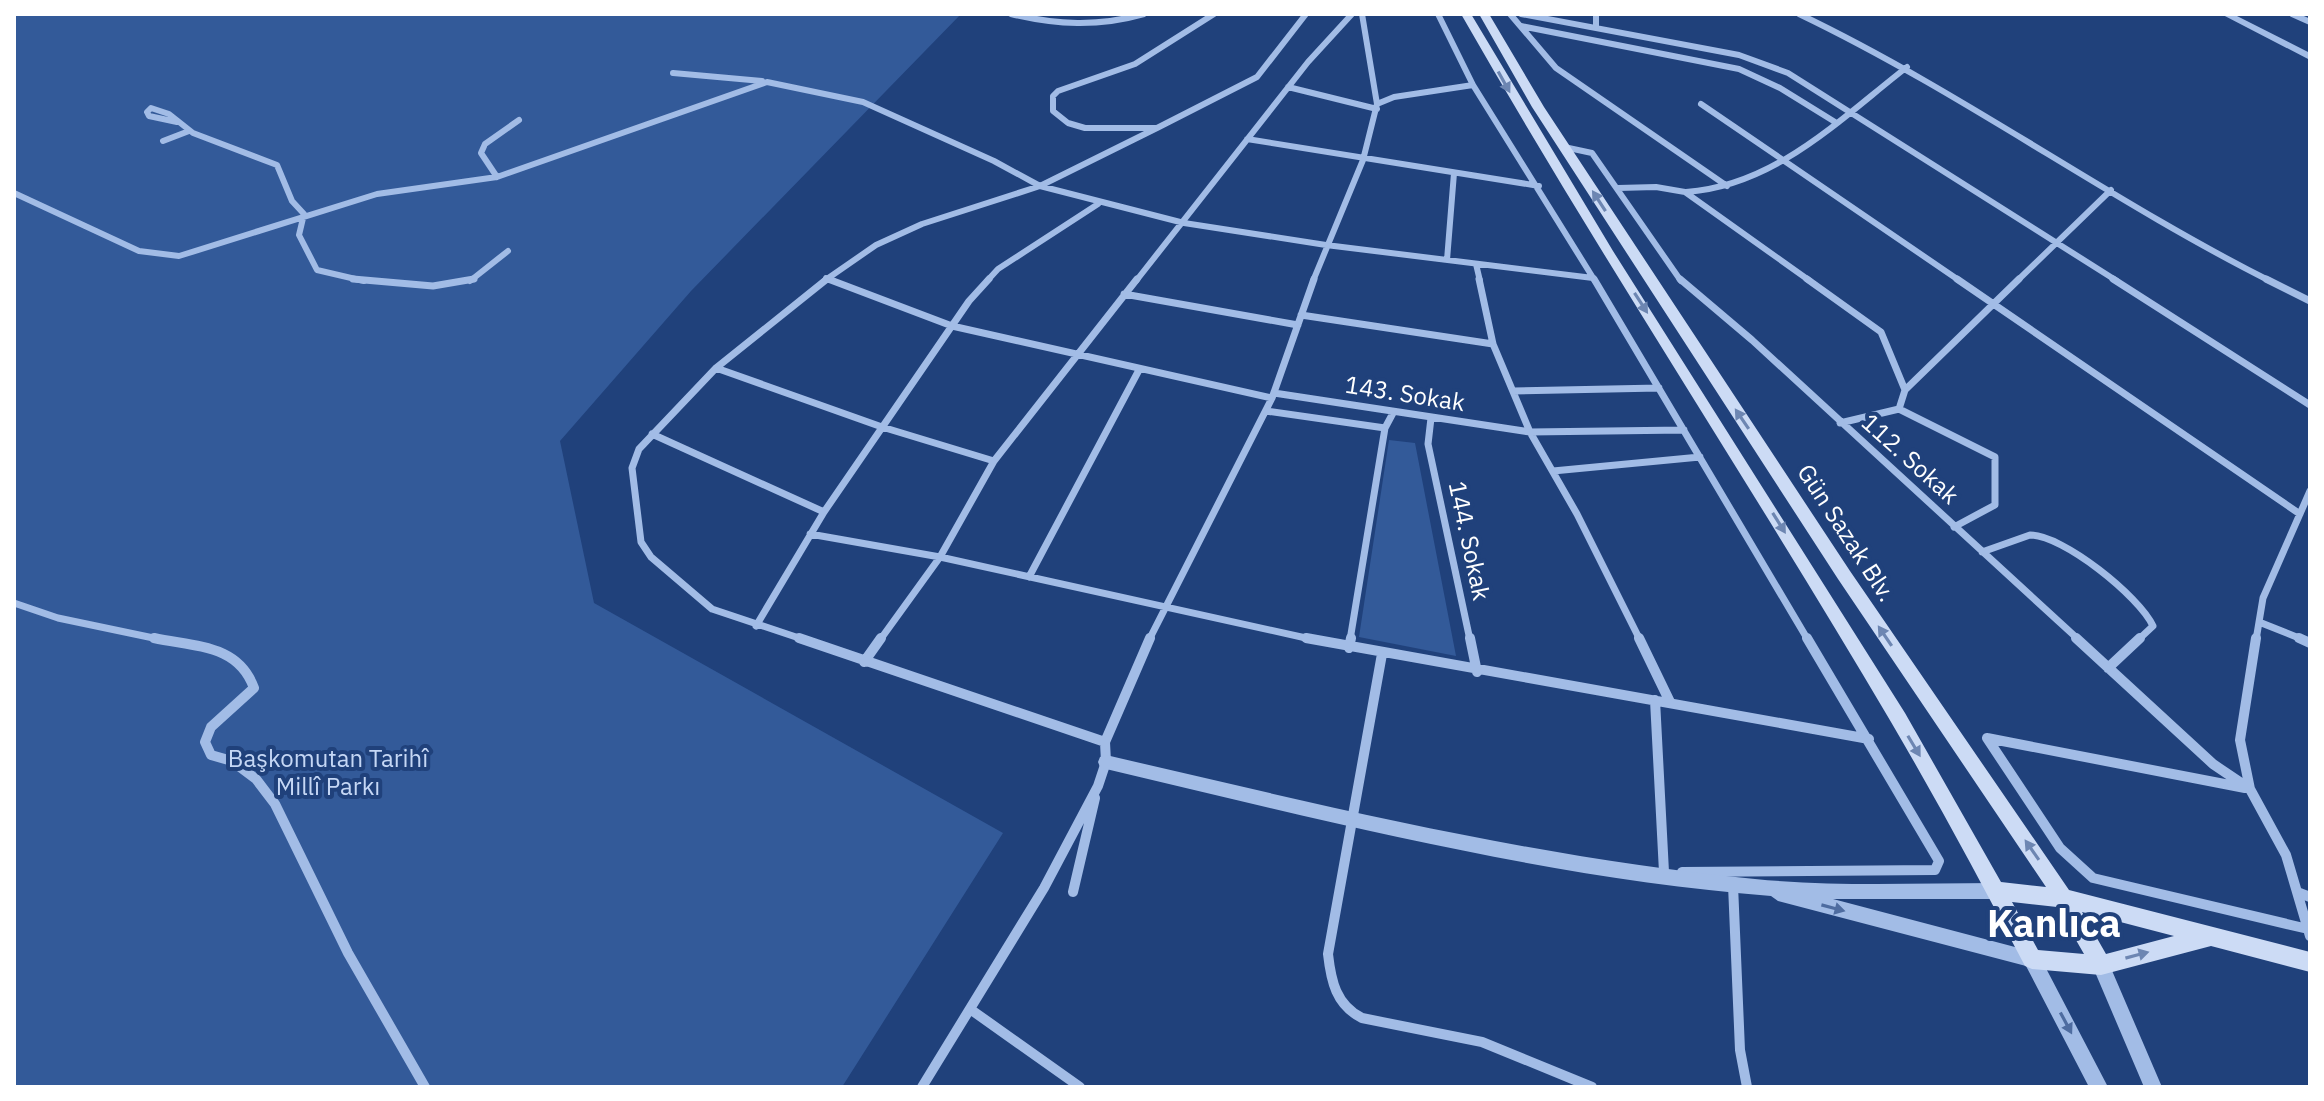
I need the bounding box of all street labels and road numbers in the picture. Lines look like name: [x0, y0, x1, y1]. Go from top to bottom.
street label: 143. Sokak: [1343, 368, 1468, 418]
street label: 112. Sokak: [1855, 406, 1967, 511]
street label: Gün Sazak Blv.: [1790, 458, 1903, 607]
street label: 144. Sokak: [1442, 478, 1498, 604]

